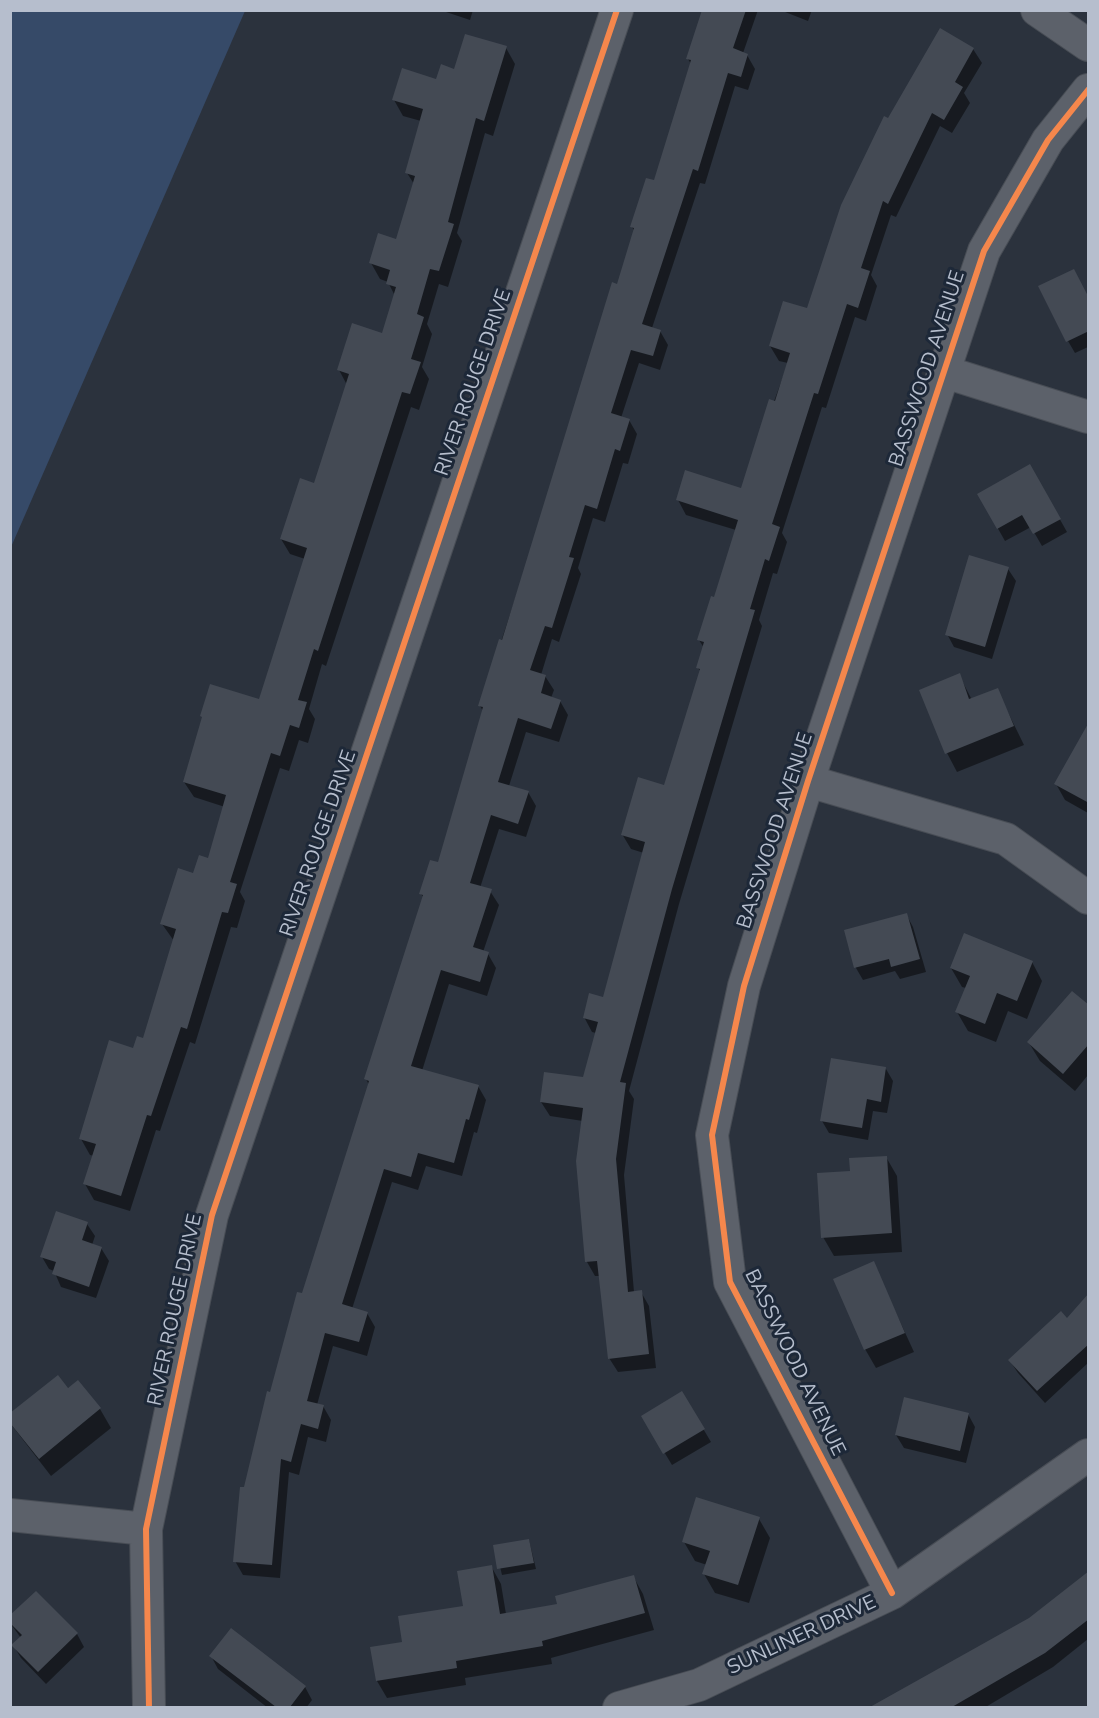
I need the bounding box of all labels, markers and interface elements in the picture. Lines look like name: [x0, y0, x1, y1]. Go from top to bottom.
street label: BASSWOOD AVENUE: [885, 268, 971, 470]
street label: RIVER ROUGE DRIVE: [431, 287, 517, 479]
street label: BASSWOOD AVENUE: [733, 730, 819, 932]
street label: RIVER ROUGE DRIVE: [276, 748, 362, 940]
street label: RIVER ROUGE DRIVE: [144, 1212, 208, 1408]
street label: BASSWOOD AVENUE: [738, 1266, 850, 1460]
street label: SUNLINER DRIVE: [724, 1591, 880, 1681]

